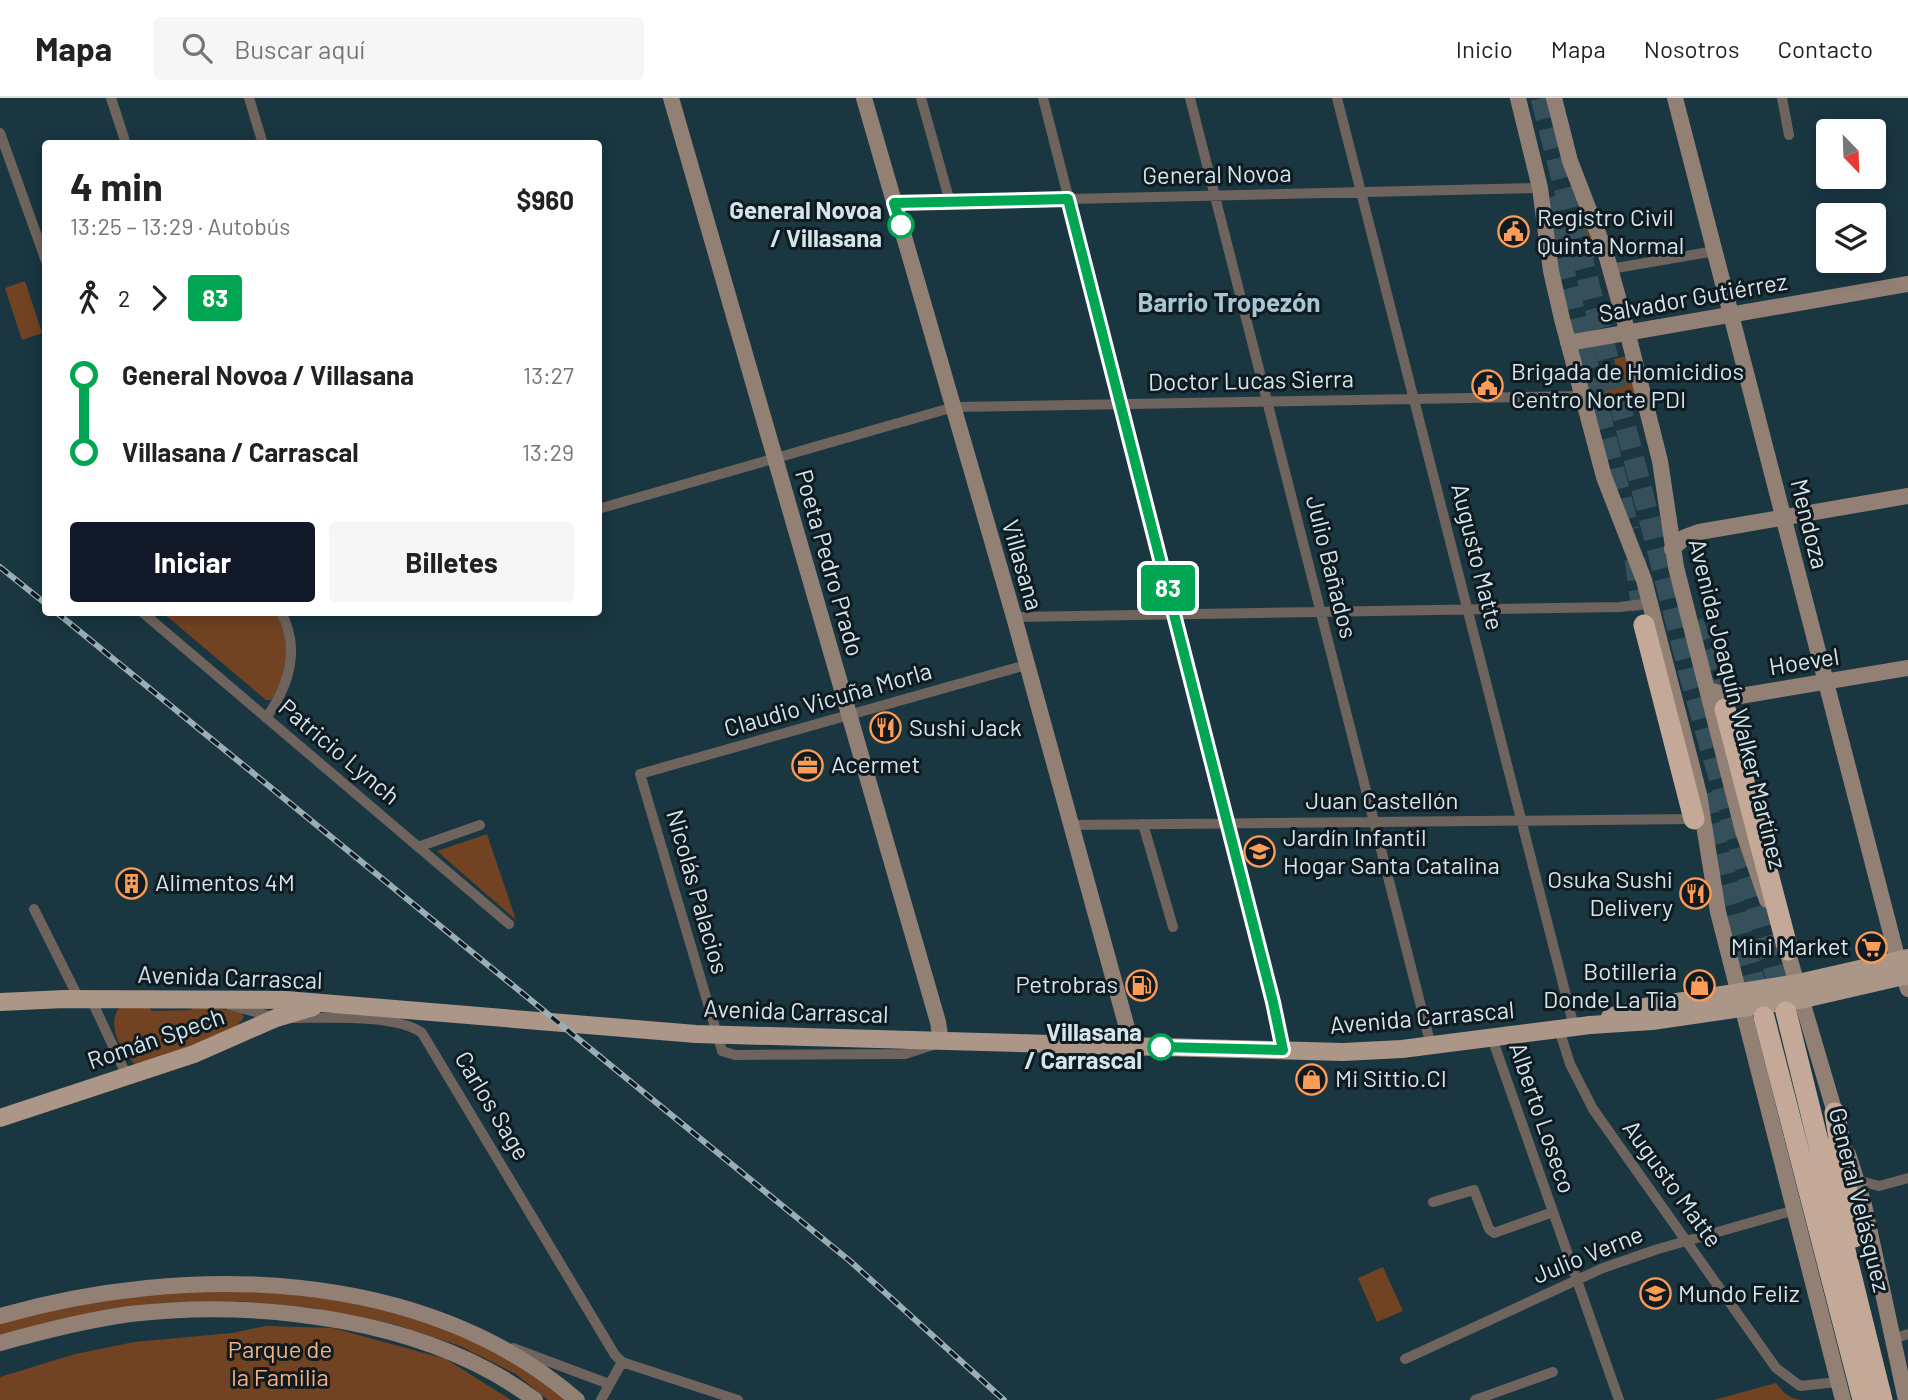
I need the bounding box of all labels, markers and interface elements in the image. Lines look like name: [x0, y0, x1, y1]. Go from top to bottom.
search box: [154, 17, 644, 80]
text: Mapa: [35, 28, 112, 68]
icon: search: [178, 29, 216, 67]
text: Buscar aquí: [234, 33, 365, 64]
text: Inicio: [1456, 34, 1513, 63]
text: Mapa: [1551, 34, 1606, 63]
text: Nosotros: [1644, 34, 1740, 63]
text: Contacto: [1778, 34, 1873, 63]
north arrow: [1816, 119, 1886, 189]
map controls: [1816, 119, 1886, 273]
street label: General Novoa: [1142, 158, 1292, 189]
text: 4 min: [70, 163, 163, 209]
text: $960: [517, 184, 574, 215]
place label: General Novoa / Villasana: [729, 195, 882, 252]
place label: Registro Civil Quinta Normal: [1537, 202, 1684, 259]
button: layers: [1816, 203, 1886, 273]
text: 13:25 – 13:29 · Autobús: [70, 212, 290, 240]
marker: General Novoa / Villasana: [888, 212, 914, 238]
public building icon: Registro Civil Quinta Normal: [1497, 215, 1531, 249]
street label: Salvador Gutiérrez: [1596, 266, 1789, 327]
icon: walk: [70, 279, 108, 317]
icon: forward: [140, 279, 178, 317]
text: 83: [202, 283, 228, 312]
text: 2: [118, 284, 130, 312]
district label: Barrio Tropezón: [1137, 286, 1321, 317]
place label: Brigada de Homicidios Centro Norte PDI: [1511, 356, 1744, 413]
text: General Novoa / Villasana: [122, 359, 414, 390]
text: 13:27: [523, 361, 574, 389]
street label: Doctor Lucas Sierra: [1148, 363, 1354, 396]
public building icon: Brigada de Homicidios Centro Norte PDI: [1471, 369, 1505, 403]
text: Villasana / Carrascal: [122, 436, 359, 467]
text: 13:29: [522, 438, 574, 466]
street label: Poeta Pedro Prado: [790, 466, 871, 659]
street label: Mendoza: [1785, 476, 1836, 572]
street label: Augusto Matte: [1446, 480, 1511, 633]
street label: Julio Bañados: [1301, 492, 1364, 641]
street label: Villasana: [997, 516, 1050, 613]
button: Iniciar: [70, 522, 315, 602]
button: Billetes: [329, 522, 574, 602]
street label: Avenida Joaquín Walker Martínez: [1683, 536, 1794, 872]
line badge: 83: [1136, 565, 1200, 611]
text: 83: [1155, 573, 1181, 602]
street label: Hoevel: [1767, 641, 1841, 680]
street label: Claudio Vicuña Morla: [720, 655, 935, 742]
street label: Patricio Lynch: [274, 692, 406, 810]
restaurant icon: Sushi Jack: [869, 711, 903, 745]
place label: Sushi Jack: [909, 712, 1022, 741]
office icon: Acermet: [791, 748, 825, 782]
place label: Acermet: [831, 749, 920, 778]
street label: Juan Castellón: [1306, 785, 1458, 814]
street label: Nicolás Palacios: [661, 806, 736, 977]
place label: Jardín Infantil Hogar Santa Catalina: [1283, 822, 1500, 879]
school or university icon: Jardín Infantil Hogar Santa Catalina: [1243, 835, 1277, 869]
place label: Osuka Sushi Delivery: [1547, 864, 1673, 921]
building icon: Alimentos 4M: [115, 866, 149, 900]
place label: Alimentos 4M: [155, 867, 295, 896]
restaurant icon: Osuka Sushi Delivery: [1679, 877, 1713, 911]
supermarket icon: Mini Market: [1855, 930, 1889, 964]
place label: Mini Market: [1731, 931, 1849, 960]
place label: Botilleria Donde La Tia: [1543, 956, 1677, 1013]
street label: Avenida Carrascal: [137, 959, 323, 994]
fuel station icon: Petrobras: [1124, 968, 1158, 1002]
place label: Petrobras: [1016, 969, 1118, 998]
shop icon: Botilleria Donde La Tia: [1683, 969, 1717, 1003]
street label: Avenida Carrascal: [703, 993, 889, 1028]
street label: Avenida Carrascal: [1328, 994, 1515, 1039]
street label: Román Spech: [83, 1001, 228, 1075]
place label: Villasana / Carrascal: [1024, 1017, 1142, 1074]
marker: Villasana / Carrascal: [1148, 1034, 1174, 1060]
street label: Alberto Loseco: [1504, 1038, 1583, 1197]
street label: Carlos Sage: [449, 1045, 537, 1165]
shop icon: Mi Sittio.Cl: [1295, 1062, 1329, 1096]
place label: Mi Sittio.Cl: [1335, 1063, 1446, 1092]
street label: General Velásquez: [1824, 1104, 1897, 1295]
street label: Augusto Matte: [1617, 1114, 1729, 1252]
street label: Julio Verne: [1528, 1218, 1647, 1289]
school or university icon: Mundo Feliz: [1638, 1277, 1672, 1311]
place label: Mundo Feliz: [1678, 1278, 1800, 1307]
park label: Parque de la Familia: [228, 1334, 332, 1391]

